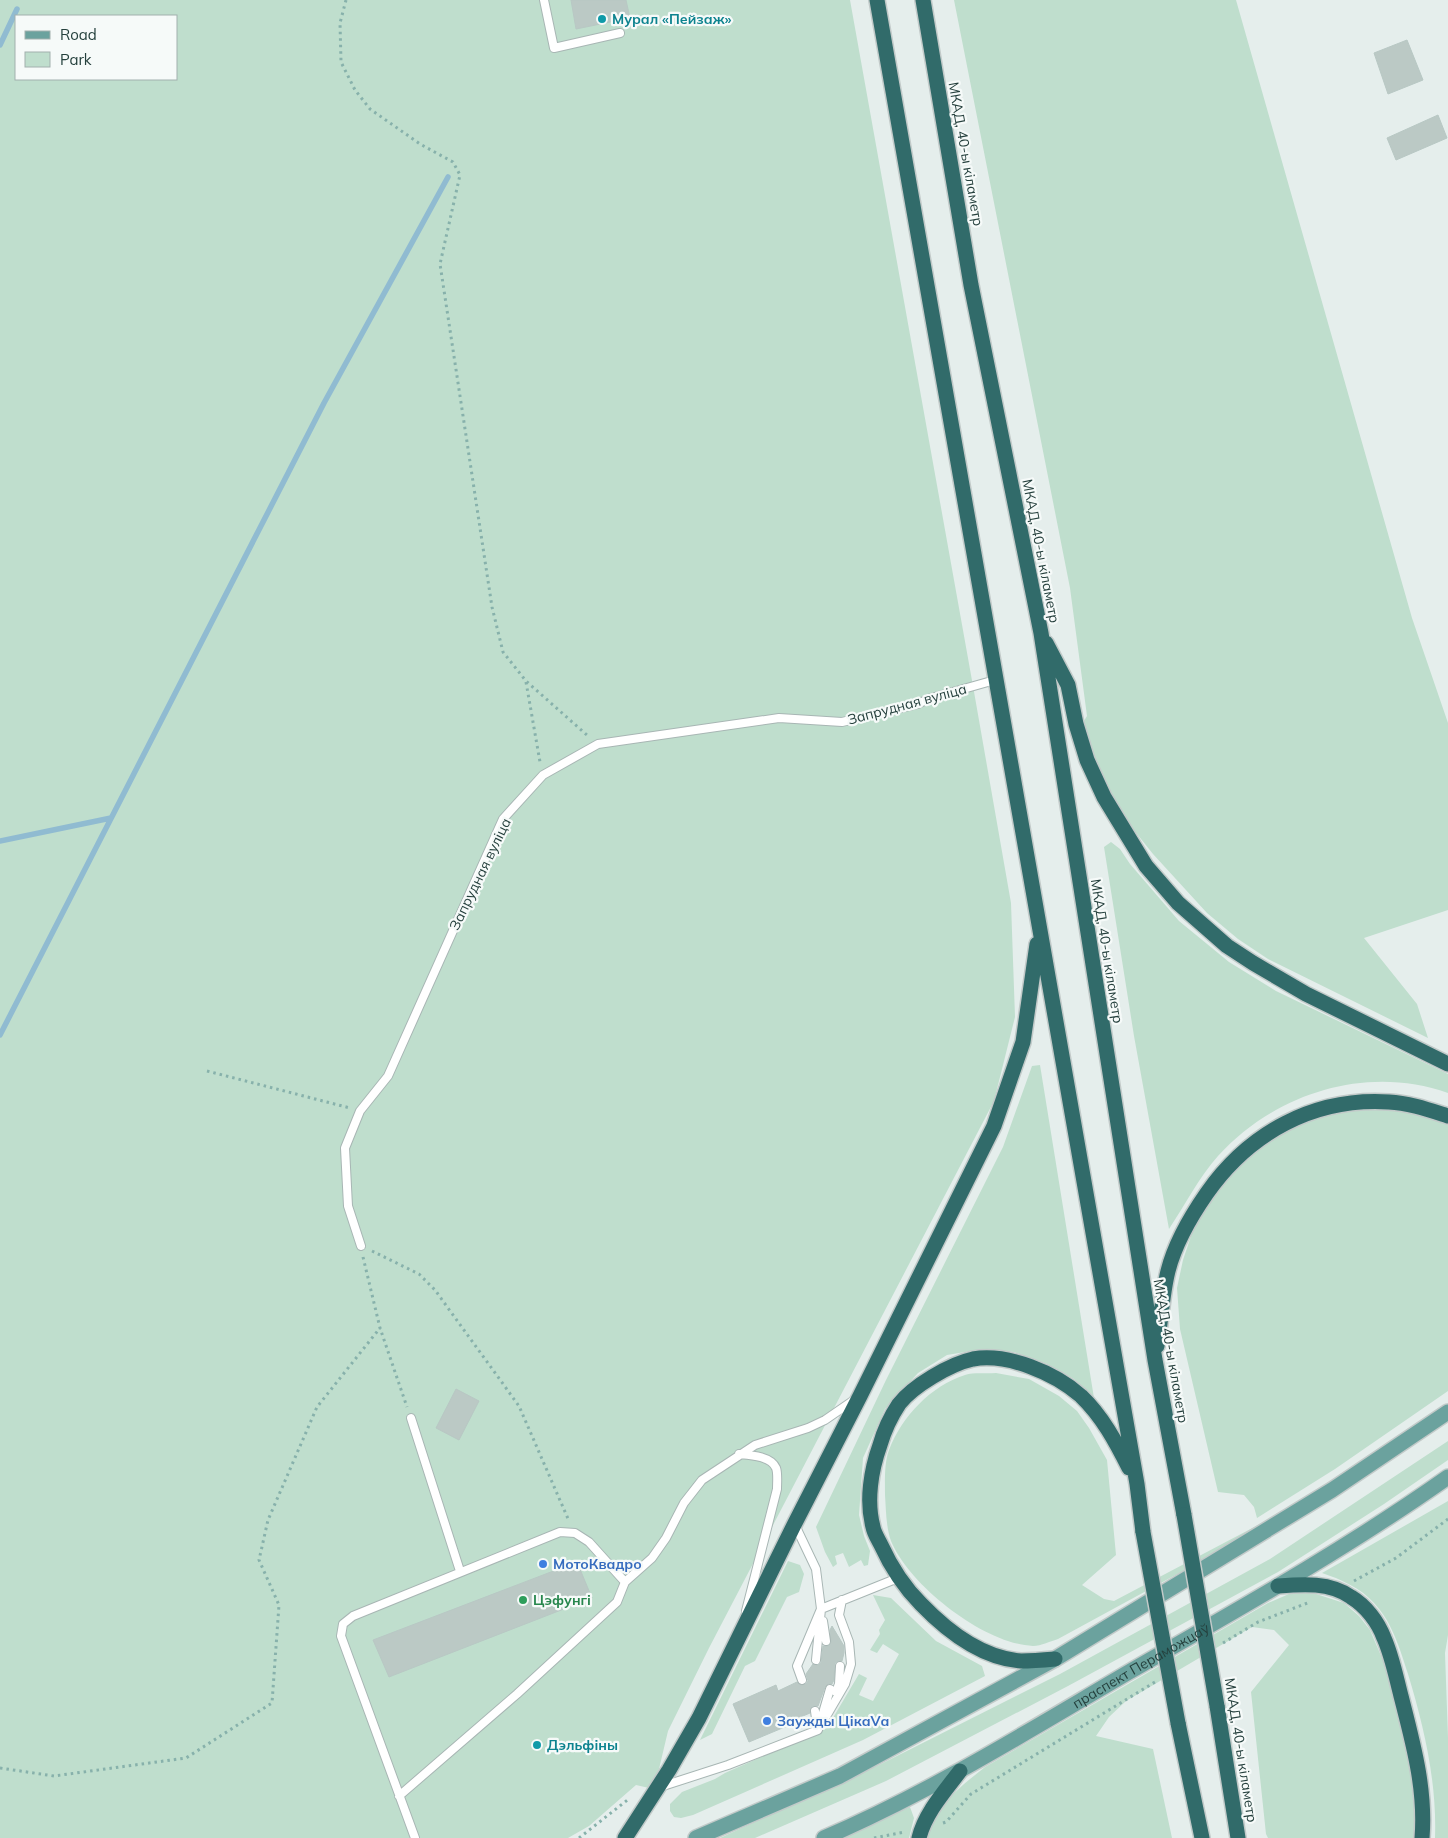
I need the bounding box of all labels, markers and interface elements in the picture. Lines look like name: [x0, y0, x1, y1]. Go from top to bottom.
place label: Мурал «Пейзаж»: [612, 10, 732, 28]
marker: Мурал «Пейзаж»: [596, 13, 608, 25]
legend: [15, 15, 178, 80]
text: Road: [60, 25, 97, 44]
text: Park: [60, 50, 92, 69]
street label: МКАД, 40-ы кіламетр: [944, 81, 988, 227]
street label: МКАД, 40-ы кіламетр: [1018, 478, 1064, 624]
street label: Запрудная вуліца: [846, 679, 968, 729]
street label: Запрудная вуліца: [445, 815, 515, 933]
street label: МКАД, 40-ы кіламетр: [1087, 877, 1127, 1025]
street label: МКАД, 40-ы кіламетр: [1149, 1278, 1193, 1424]
place label: МотоКвадро: [553, 1555, 642, 1573]
marker: МотоКвадро: [537, 1558, 549, 1570]
place label: Цэфунгі: [533, 1591, 591, 1609]
marker: Цэфунгі: [517, 1594, 529, 1606]
street label: праспект Пераможцаў: [1069, 1619, 1213, 1712]
street label: МКАД, 40-ы кіламетр: [1221, 1676, 1261, 1824]
place label: Заужды ЦікаVа: [777, 1712, 889, 1730]
marker: Заужды ЦікаVа: [761, 1715, 773, 1727]
place label: Дэльфіны: [547, 1736, 618, 1754]
marker: Дэльфіны: [531, 1739, 543, 1751]

